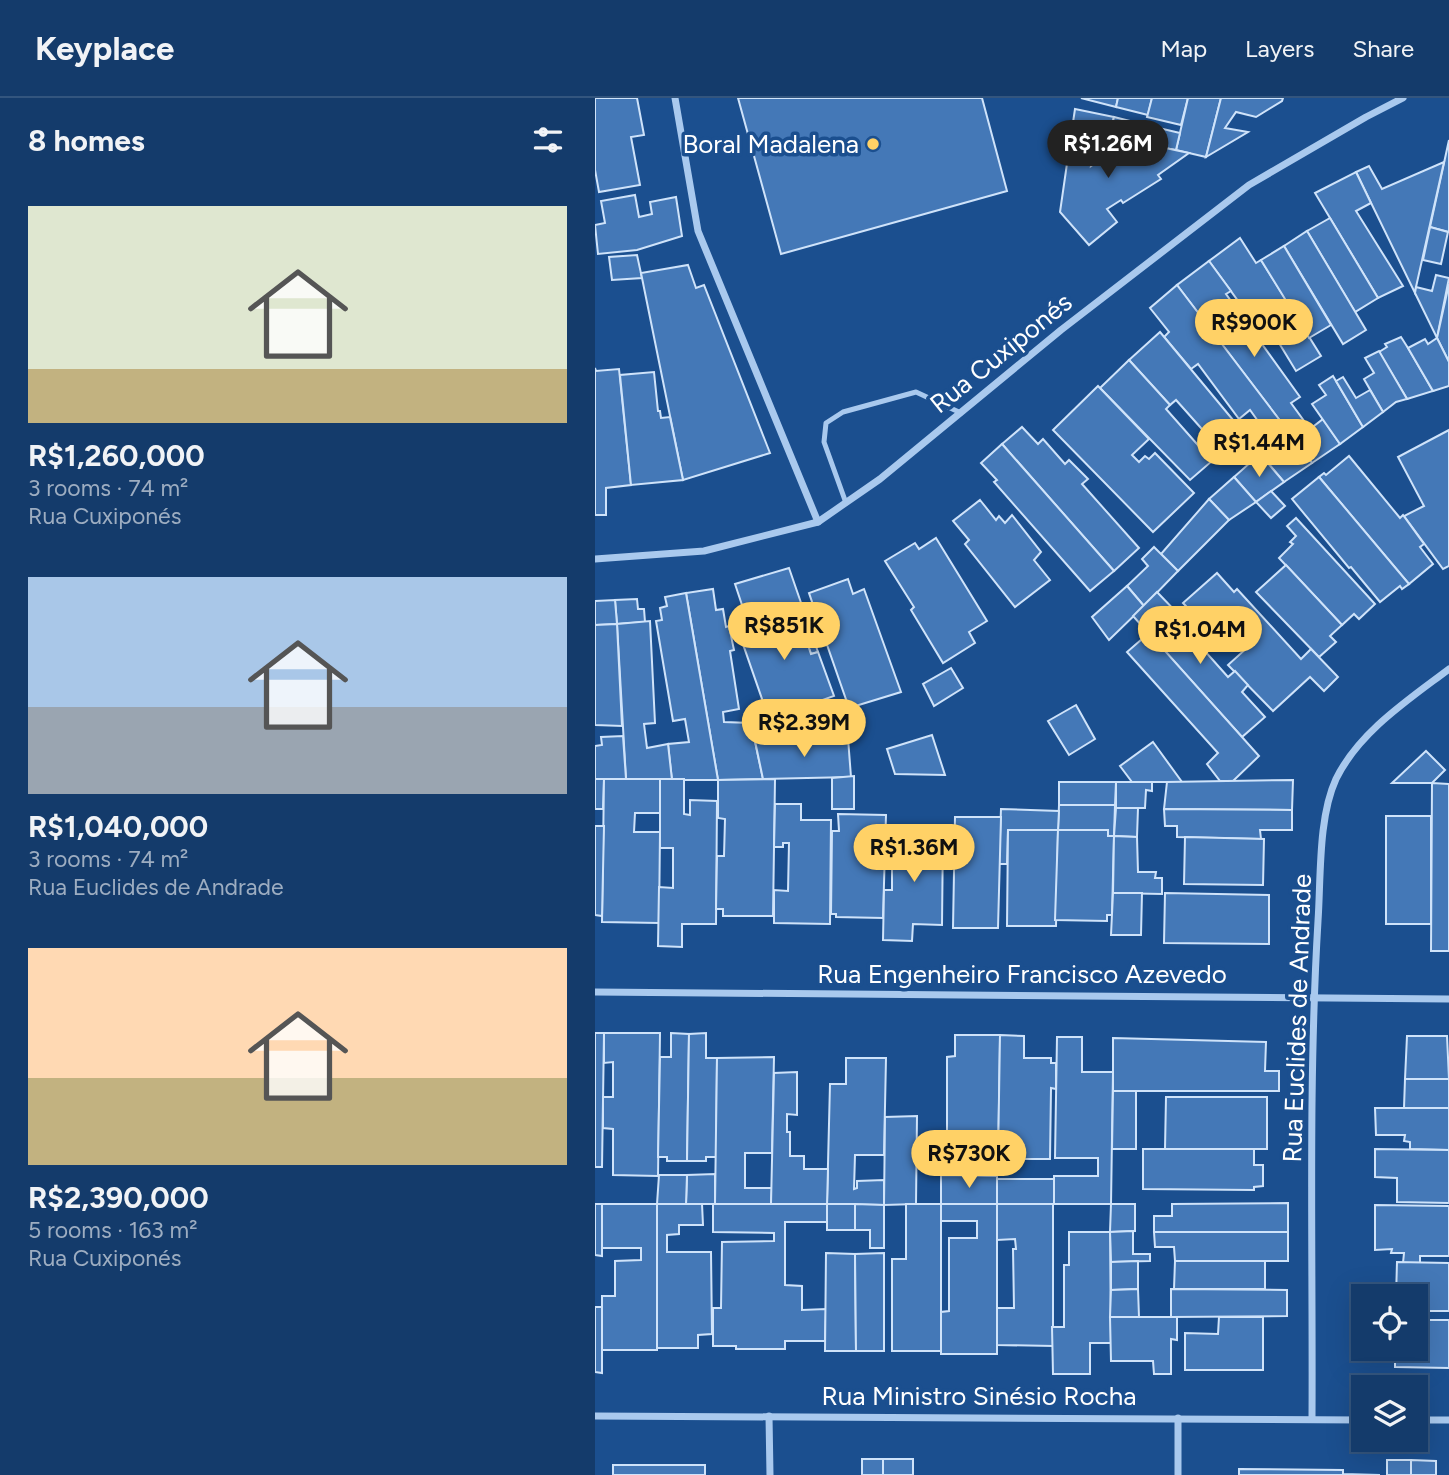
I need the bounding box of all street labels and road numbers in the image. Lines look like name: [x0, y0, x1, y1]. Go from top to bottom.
street label: Rua Cuxiponés: [924, 286, 1078, 420]
street label: Rua Euclides de Andrade: [1276, 873, 1318, 1163]
street label: Rua Engenheiro Francisco Azevedo: [817, 958, 1227, 990]
street label: Rua Ministro Sinésio Rocha: [822, 1380, 1136, 1412]

